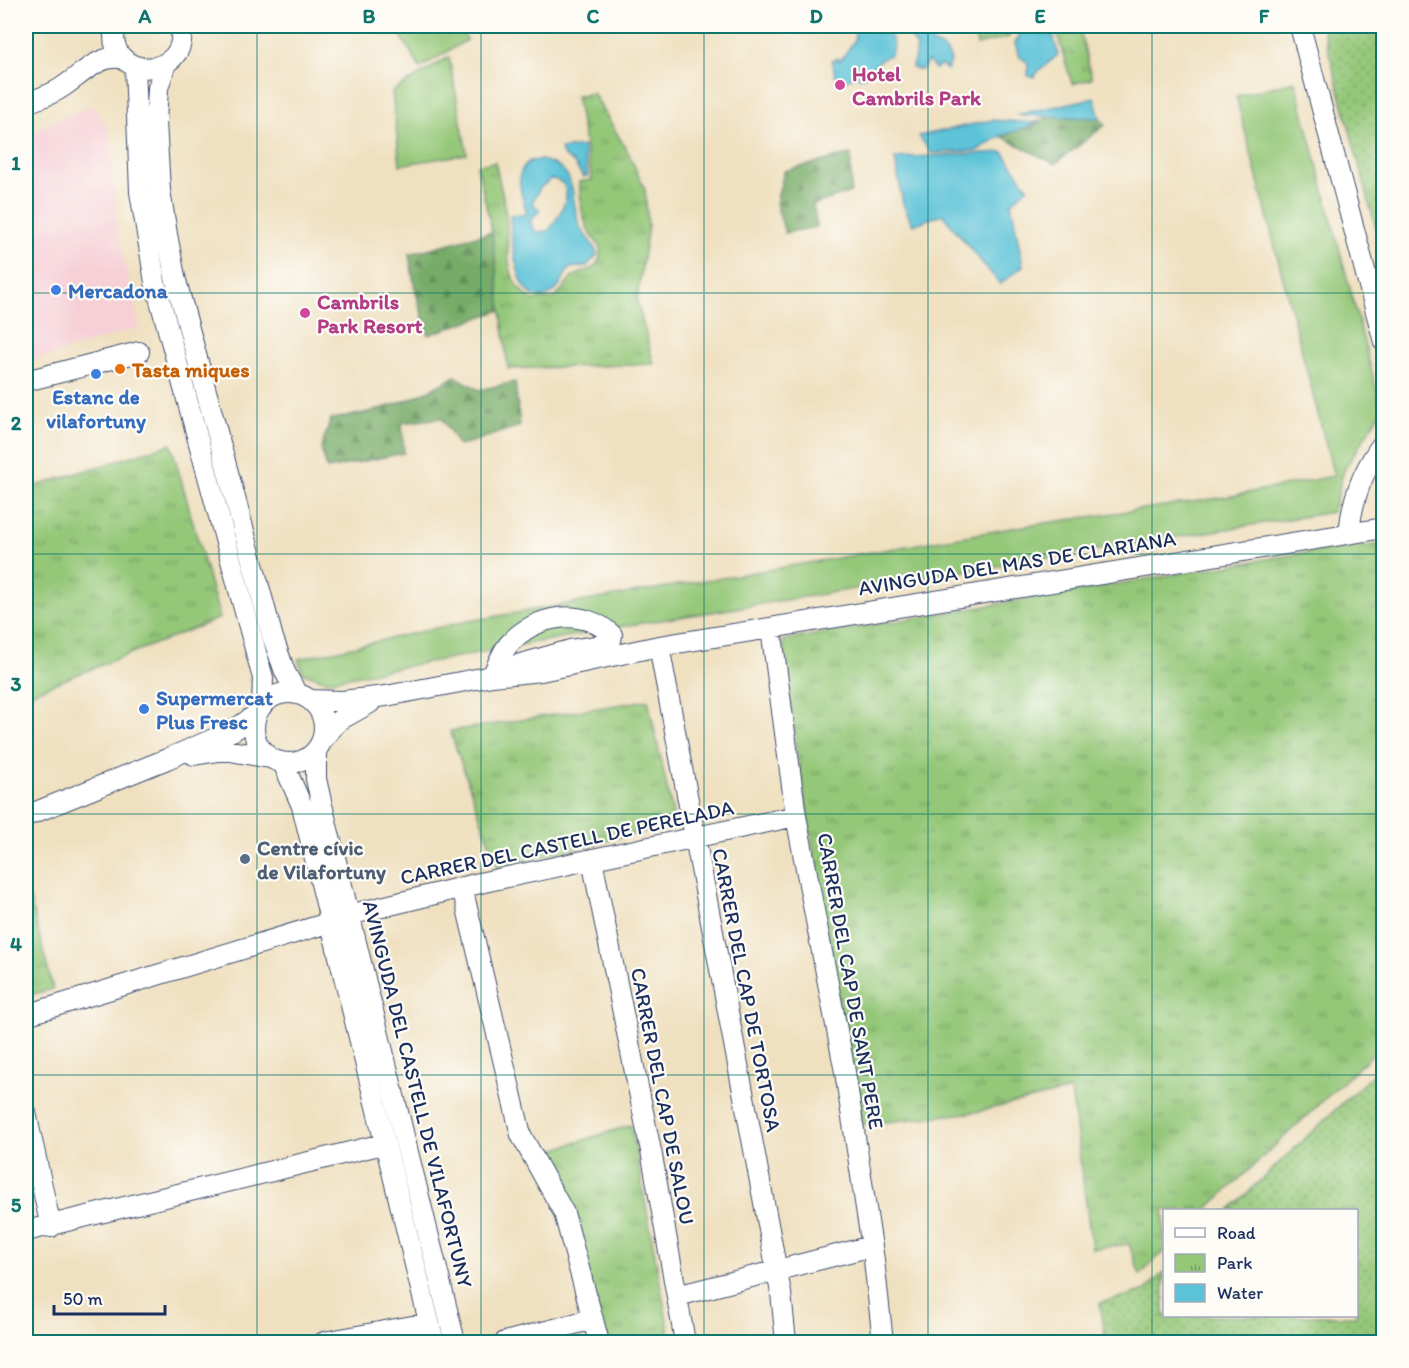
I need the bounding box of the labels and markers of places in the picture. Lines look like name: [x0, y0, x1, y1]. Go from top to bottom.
place label: Hotel Cambrils Park: [852, 61, 982, 110]
marker: Hotel Cambrils Park: [833, 78, 847, 92]
place label: Mercadona: [68, 278, 169, 303]
marker: Mercadona: [49, 283, 63, 297]
place label: Cambrils Park Resort: [317, 289, 422, 338]
marker: Cambrils Park Resort: [298, 306, 312, 320]
place label: Tasta miques: [131, 357, 250, 383]
marker: Tasta miques: [113, 362, 127, 376]
marker: Estanc de vilafortuny: [89, 367, 103, 381]
place label: Estanc de vilafortuny: [46, 384, 146, 434]
place label: Supermercat Plus Fresc: [156, 685, 273, 734]
marker: Supermercat Plus Fresc: [137, 702, 151, 716]
place label: Centre cívic de Vilafortuny: [257, 835, 386, 885]
marker: Centre cívic de Vilafortuny: [238, 852, 252, 866]

